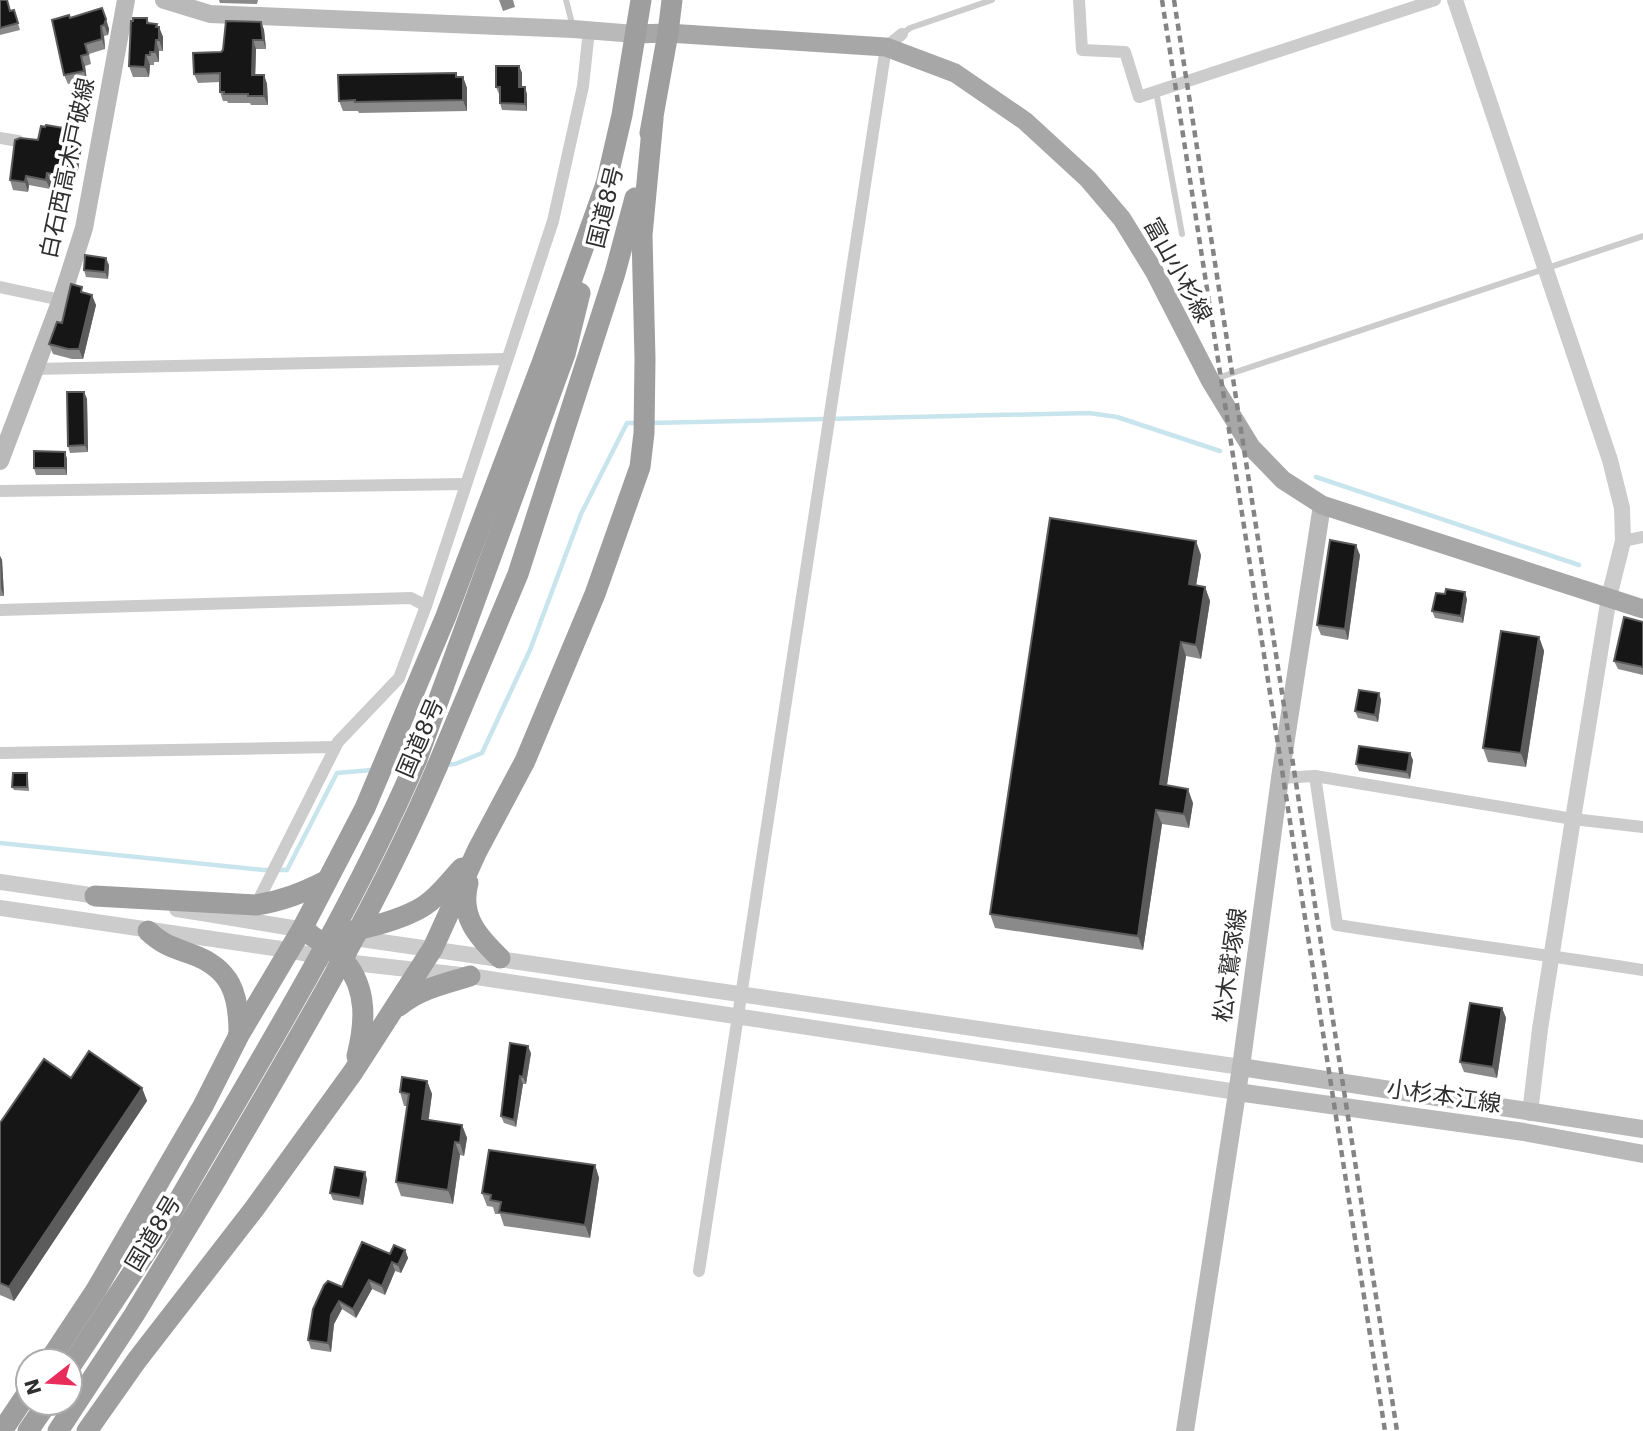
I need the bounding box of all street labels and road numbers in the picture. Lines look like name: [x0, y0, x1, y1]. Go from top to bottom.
street label: 白石西高木戸破線: [35, 75, 99, 261]
street label: 国道8号: [582, 163, 628, 251]
street label: 富山小杉線: [1139, 213, 1217, 327]
street label: 国道8号: [392, 694, 448, 782]
street label: 松木鷲塚線: [1209, 906, 1251, 1024]
street label: 小杉本江線: [1385, 1075, 1503, 1117]
street label: 国道8号: [120, 1190, 186, 1276]

